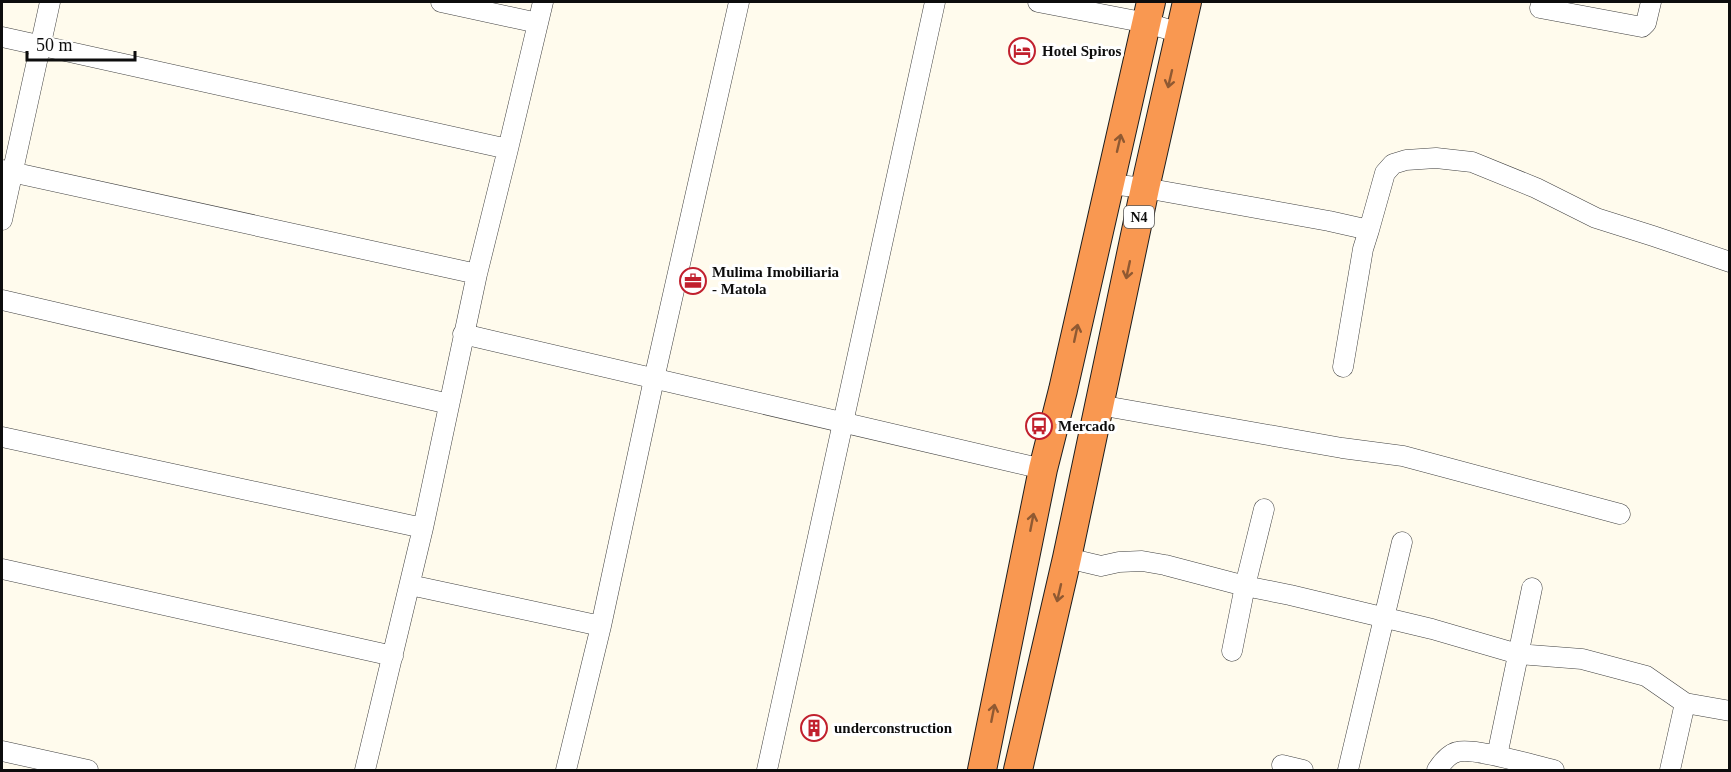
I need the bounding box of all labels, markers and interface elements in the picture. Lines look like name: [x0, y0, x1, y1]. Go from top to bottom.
scale bar: [27, 24, 135, 62]
text: 50 m: [36, 35, 73, 55]
hotel icon: Hotel Spiros: [1007, 36, 1037, 66]
place label: Hotel Spiros: [1042, 43, 1121, 59]
one-way arrow: [1163, 69, 1175, 88]
one-way arrow: [1113, 134, 1125, 153]
road number: N4: [1124, 206, 1154, 228]
one-way arrow: [1122, 259, 1133, 279]
place label: Mulima Imobiliaria - Matola: [712, 264, 840, 297]
office icon: Mulima Imobiliaria - Matola: [678, 266, 708, 296]
one-way arrow: [1071, 324, 1082, 343]
bus stop icon: Mercado: [1024, 411, 1054, 441]
place label: Mercado: [1058, 418, 1115, 434]
one-way arrow: [1027, 513, 1038, 532]
one-way arrow: [1052, 584, 1064, 603]
one-way arrow: [988, 704, 999, 723]
building icon: underconstruction: [799, 713, 829, 743]
place label: underconstruction: [834, 720, 953, 736]

